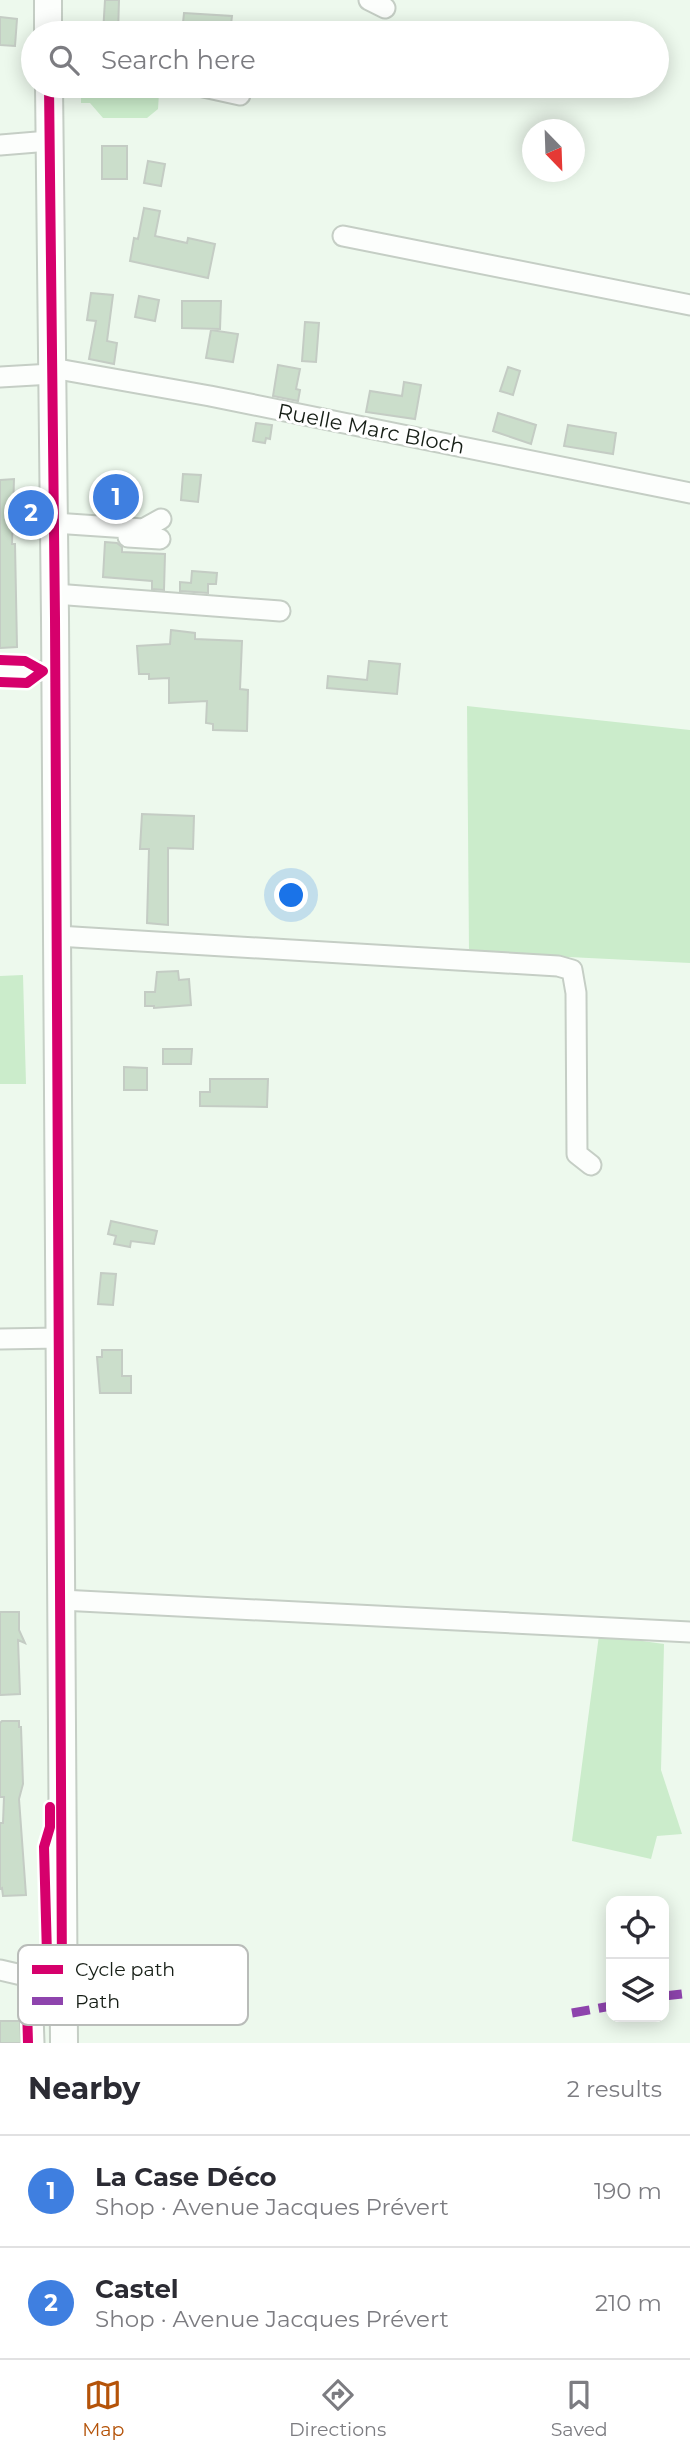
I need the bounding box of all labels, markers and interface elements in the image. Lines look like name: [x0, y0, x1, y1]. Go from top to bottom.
search box: [21, 21, 669, 98]
icon: search: [45, 41, 83, 79]
text: Search here: [101, 44, 256, 76]
north arrow: [522, 119, 585, 182]
street label: Ruelle Marc Bloch: [276, 398, 467, 459]
pin: 1: [93, 471, 139, 523]
pin: 2: [8, 487, 54, 539]
your location: [274, 878, 308, 912]
map controls: [606, 1896, 669, 2022]
button: locate: [606, 1896, 669, 1959]
legend: [18, 1945, 248, 2025]
text: Cycle path: [75, 1958, 175, 1981]
button: layers: [606, 1959, 669, 2022]
text: Path: [75, 1990, 120, 2013]
text: Nearby: [28, 2070, 140, 2107]
text: 2 results: [567, 2075, 662, 2103]
text: La Case Déco: [95, 2161, 277, 2193]
text: 1: [46, 2177, 56, 2205]
text: 190 m: [594, 2177, 662, 2205]
text: Shop · Avenue Jacques Prévert: [95, 2193, 449, 2221]
text: Castel: [95, 2273, 179, 2305]
text: 2: [44, 2289, 58, 2317]
text: 210 m: [595, 2289, 662, 2317]
text: Shop · Avenue Jacques Prévert: [95, 2305, 449, 2333]
tab: Map: [82, 2376, 124, 2441]
tab: Directions: [289, 2376, 386, 2441]
tab: Saved: [551, 2376, 608, 2441]

